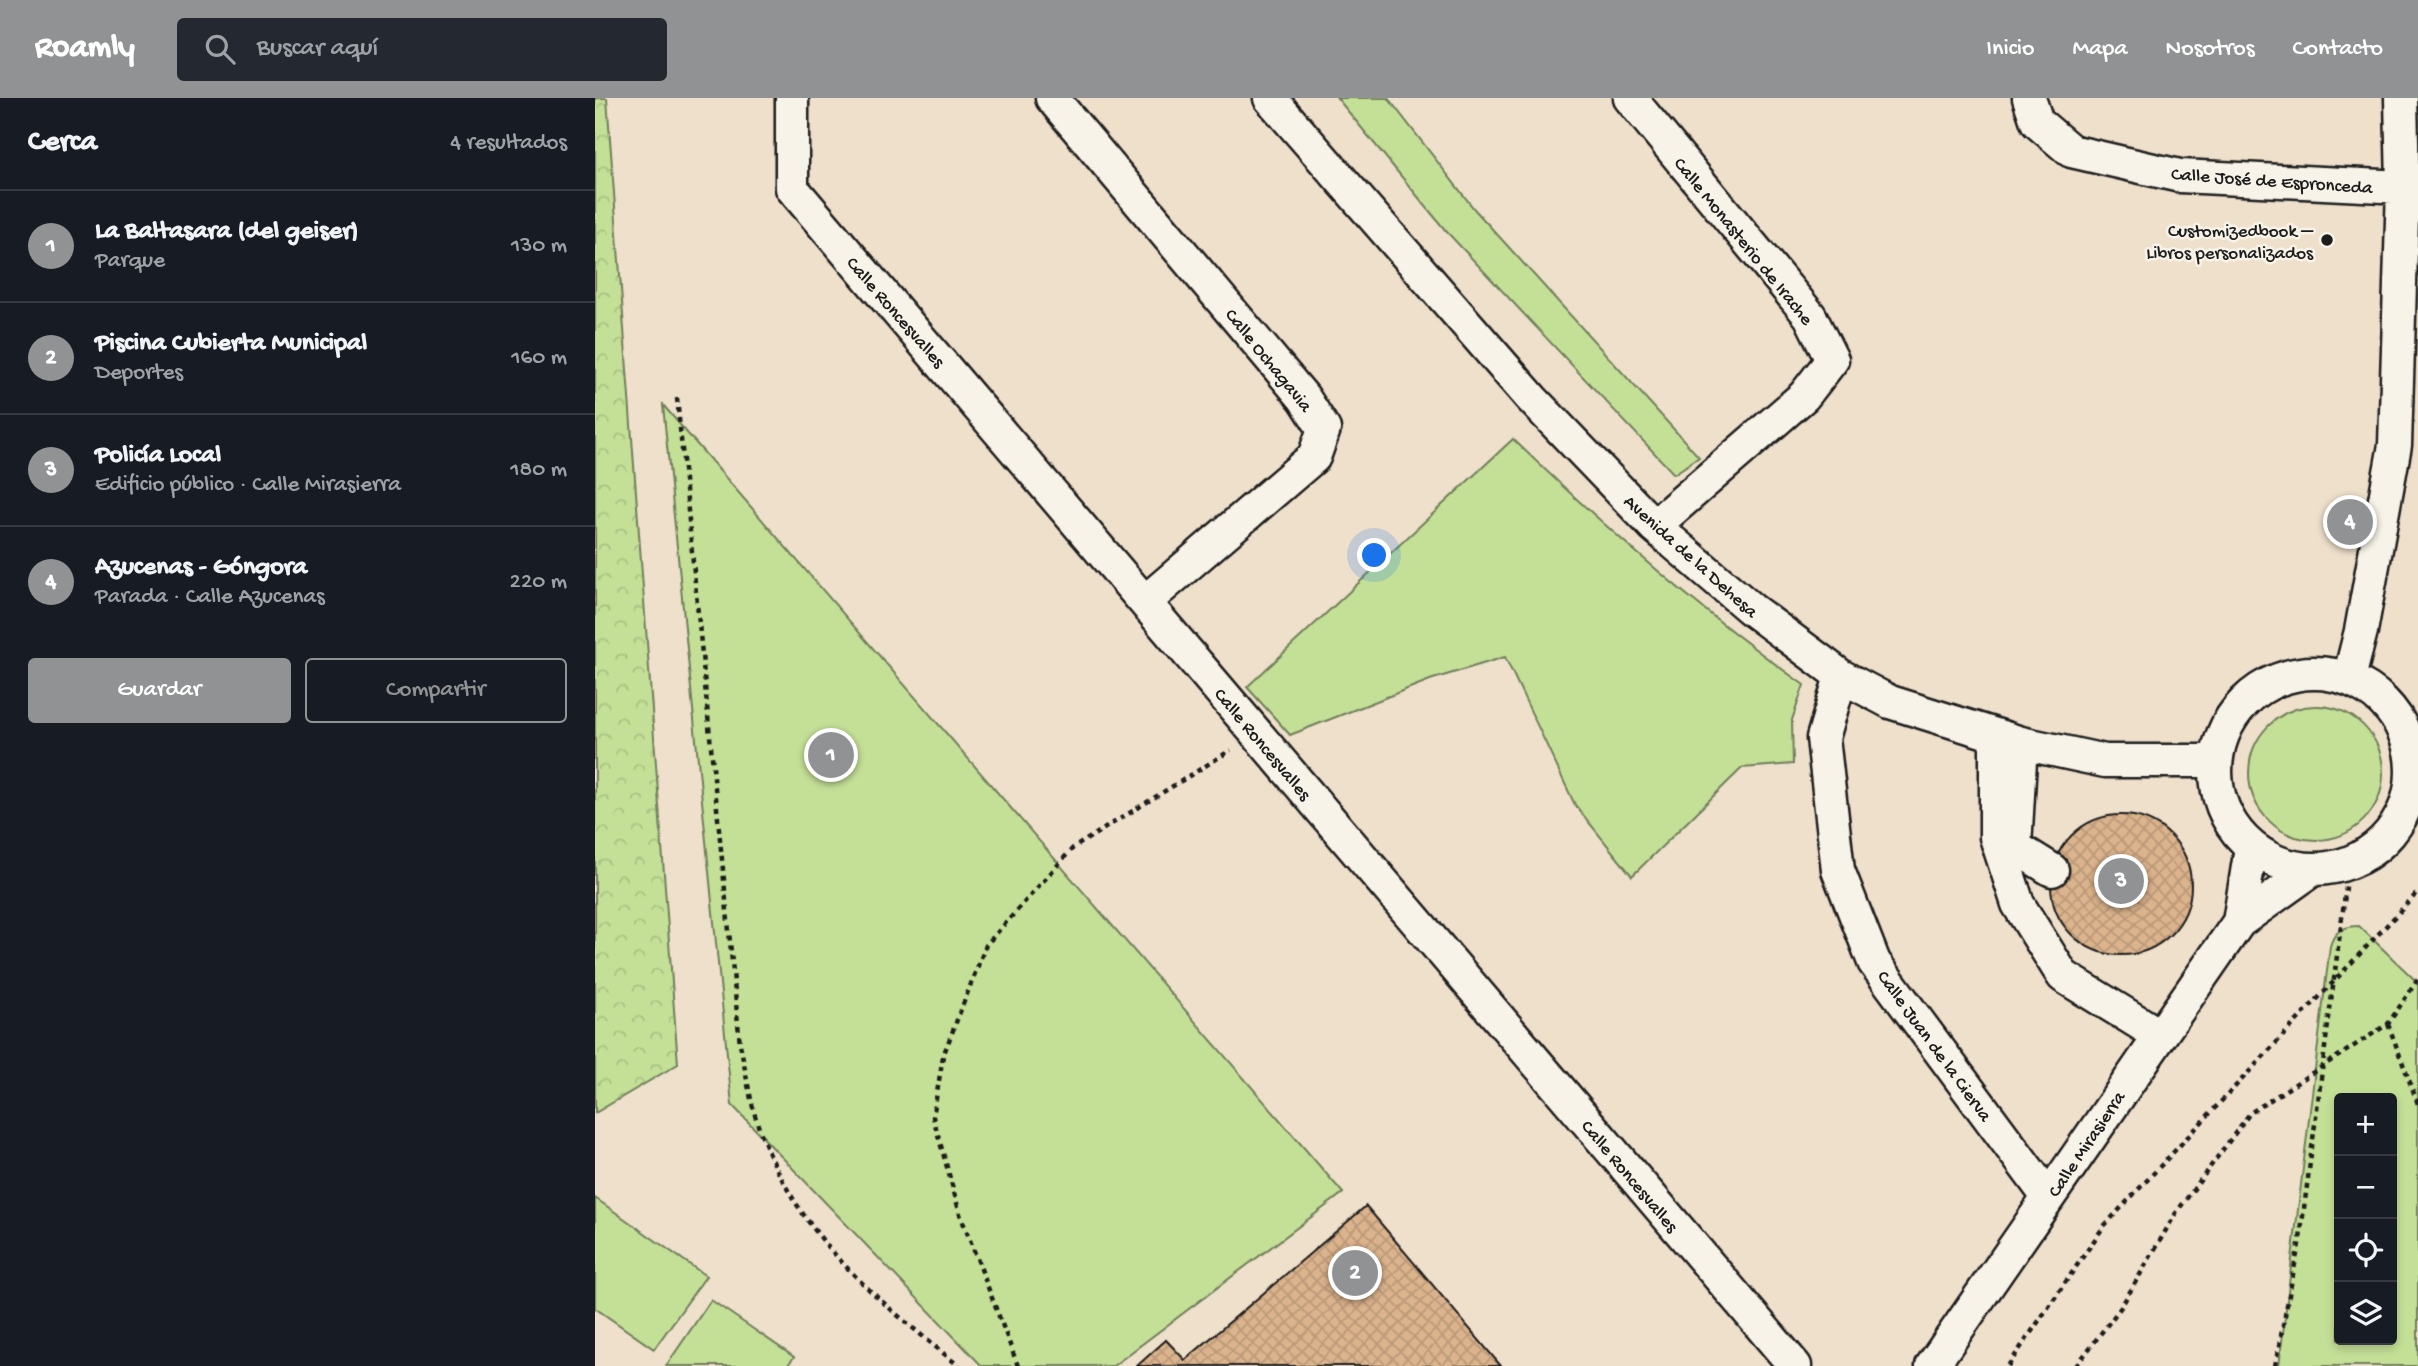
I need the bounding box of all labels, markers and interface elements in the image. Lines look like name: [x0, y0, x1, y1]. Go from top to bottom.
search box: [177, 18, 667, 81]
text: Roamly: [35, 30, 135, 68]
icon: search: [201, 30, 239, 68]
text: Buscar aquí: [257, 34, 378, 65]
text: Inicio: [1986, 35, 2034, 64]
text: Mapa: [2072, 35, 2128, 64]
text: Nosotros: [2166, 35, 2255, 64]
text: Contacto: [2293, 35, 2383, 64]
text: Cerca: [28, 126, 97, 161]
text: 4 resultados: [450, 130, 567, 157]
street label: Calle Monasterio de Irache: [1667, 153, 1817, 331]
street label: Calle José de Espronceda: [2170, 164, 2375, 201]
text: La Baltasara (del geiser): [95, 217, 359, 248]
place label: Customizedbook – Libros personalizados: [2146, 221, 2314, 266]
marker: Customizedbook – Libros personalizados: [2319, 232, 2335, 248]
text: 1: [46, 233, 56, 260]
text: 130 m: [511, 233, 567, 260]
text: Parque: [95, 248, 165, 275]
street label: Calle Roncesvalles: [840, 253, 950, 374]
street label: Calle Ochagavia: [1219, 305, 1317, 419]
text: Piscina Cubierta Municipal: [95, 329, 367, 360]
text: 2: [45, 345, 57, 372]
text: 160 m: [511, 345, 567, 372]
text: Deportes: [95, 360, 183, 387]
text: Policía Local: [95, 441, 221, 472]
text: 3: [45, 457, 57, 484]
text: 180 m: [510, 457, 567, 484]
text: Edificio público · Calle Mirasierra: [95, 472, 401, 499]
street label: Avenida de la Dehesa: [1618, 491, 1763, 625]
pin: 4: [2327, 496, 2373, 548]
your location: [1357, 538, 1391, 572]
text: Azucenas - Góngora: [95, 553, 307, 584]
text: 4: [46, 569, 56, 596]
text: 220 m: [510, 569, 567, 596]
text: Parada · Calle Azucenas: [95, 584, 325, 611]
button: Guardar: [28, 658, 291, 723]
button: Compartir: [305, 658, 567, 723]
street label: Calle Roncesvalles: [1208, 684, 1316, 807]
pin: 1: [808, 729, 854, 781]
pin: 3: [2098, 855, 2144, 907]
street label: Calle Juan de la Cierva: [1871, 967, 1997, 1128]
street label: Calle Mirasierra: [2044, 1086, 2133, 1202]
map controls: [2334, 1093, 2397, 1345]
button: +: [2334, 1093, 2397, 1156]
street label: Calle Roncesvalles: [1575, 1116, 1683, 1239]
button: −: [2334, 1156, 2397, 1219]
button: locate: [2334, 1219, 2397, 1282]
pin: 2: [1332, 1247, 1378, 1299]
button: layers: [2334, 1282, 2397, 1345]

